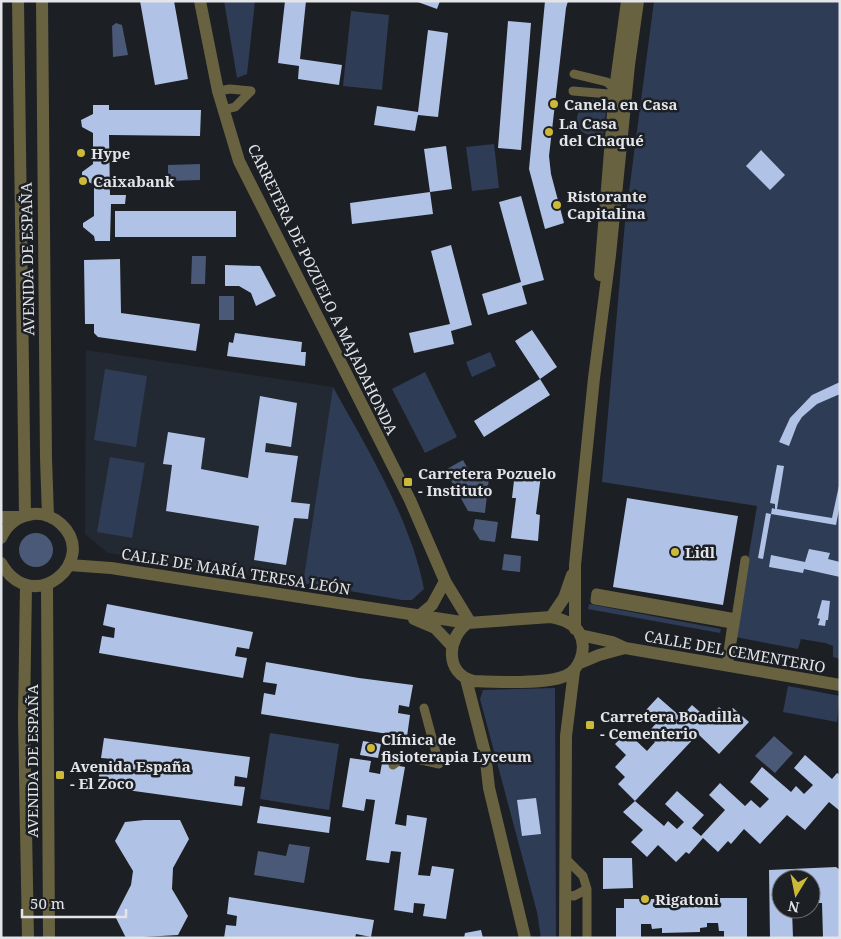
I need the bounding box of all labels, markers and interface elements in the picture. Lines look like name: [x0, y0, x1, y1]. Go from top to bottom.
place label: Canela en Casa: [564, 94, 678, 114]
marker: Canela en Casa: [548, 98, 560, 110]
place label: La Casa del Chaqué: [559, 113, 644, 150]
marker: La Casa del Chaqué: [543, 126, 555, 138]
street label: CARRETERA DE POZUELO A MAJADAHONDA: [244, 140, 403, 438]
place label: Hype: [91, 143, 130, 163]
marker: Hype: [75, 147, 87, 159]
place label: Caixabank: [93, 171, 175, 191]
marker: Caixabank: [77, 175, 89, 187]
street label: AVENIDA DE ESPAÑA: [16, 182, 38, 336]
place label: Ristorante Capitalina: [567, 186, 647, 223]
marker: Ristorante Capitalina: [551, 199, 563, 211]
place label: Carretera Pozuelo - Instituto: [418, 463, 556, 500]
marker: Carretera Pozuelo - Instituto: [402, 476, 414, 488]
place label: Lidl: [685, 542, 716, 562]
street label: CALLE DE MARÍA TERESA LEÓN: [120, 543, 353, 599]
marker: Lidl: [669, 546, 681, 558]
street label: CALLE DEL CEMENTERIO: [643, 625, 827, 677]
street label: AVENIDA DE ESPAÑA: [22, 684, 42, 838]
place label: Carretera Boadilla - Cementerio: [600, 706, 741, 743]
marker: Carretera Boadilla - Cementerio: [584, 719, 596, 731]
place label: Clínica de fisioterapia Lyceum: [381, 729, 532, 766]
marker: Clínica de fisioterapia Lyceum: [365, 742, 377, 754]
place label: Avenida España - El Zoco: [70, 756, 191, 793]
marker: Avenida España - El Zoco: [54, 769, 66, 781]
north arrow: [771, 869, 821, 919]
scale bar: [22, 886, 126, 918]
place label: Rigatoni: [655, 889, 720, 909]
text: 50 m: [30, 893, 65, 913]
marker: Rigatoni: [639, 893, 651, 905]
text: N: [787, 897, 801, 918]

